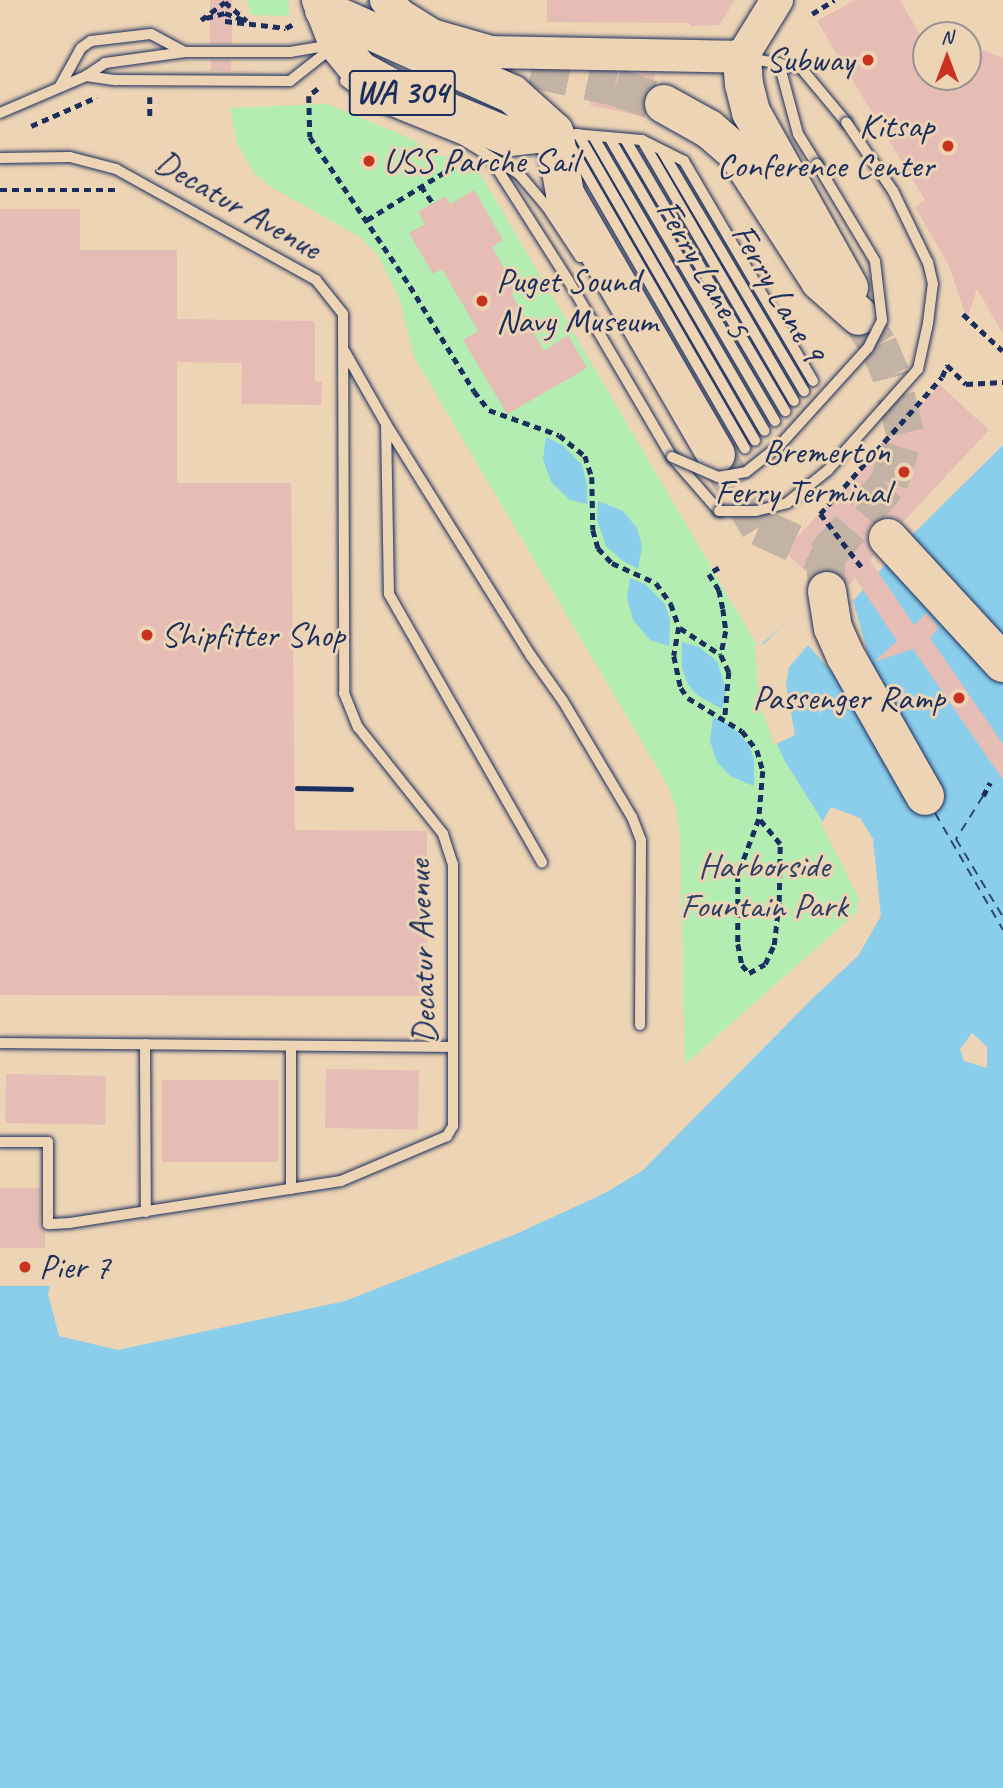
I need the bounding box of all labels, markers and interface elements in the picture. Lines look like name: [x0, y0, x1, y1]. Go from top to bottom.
north arrow: [912, 21, 982, 91]
text: N: [941, 25, 953, 49]
place label: Subway: [766, 39, 854, 81]
marker: Subway: [860, 52, 876, 68]
road number: WA 304: [348, 64, 456, 122]
place label: Kitsap Conference Center: [717, 105, 934, 187]
marker: Kitsap Conference Center: [940, 138, 956, 154]
place label: USS Parche Sail: [383, 140, 578, 182]
street label: Decatur Avenue: [148, 141, 328, 269]
marker: USS Parche Sail: [361, 153, 377, 169]
street label: Ferry Lane 5: [646, 192, 760, 346]
street label: Ferry Lane 9: [721, 216, 835, 370]
place label: Puget Sound Navy Museum: [496, 260, 659, 342]
marker: Puget Sound Navy Museum: [474, 293, 490, 309]
place label: Bremerton Ferry Terminal: [717, 431, 890, 513]
marker: Bremerton Ferry Terminal: [896, 464, 912, 480]
place label: Shipfitter Shop: [161, 614, 346, 656]
marker: Shipfitter Shop: [139, 627, 155, 643]
place label: Passenger Ramp: [752, 677, 945, 719]
marker: Passenger Ramp: [951, 690, 967, 706]
park label: Harborside Fountain Park: [680, 845, 848, 927]
street label: Decatur Avenue: [398, 859, 446, 1045]
place label: Pier 7: [39, 1246, 110, 1288]
marker: Pier 7: [17, 1259, 33, 1275]

